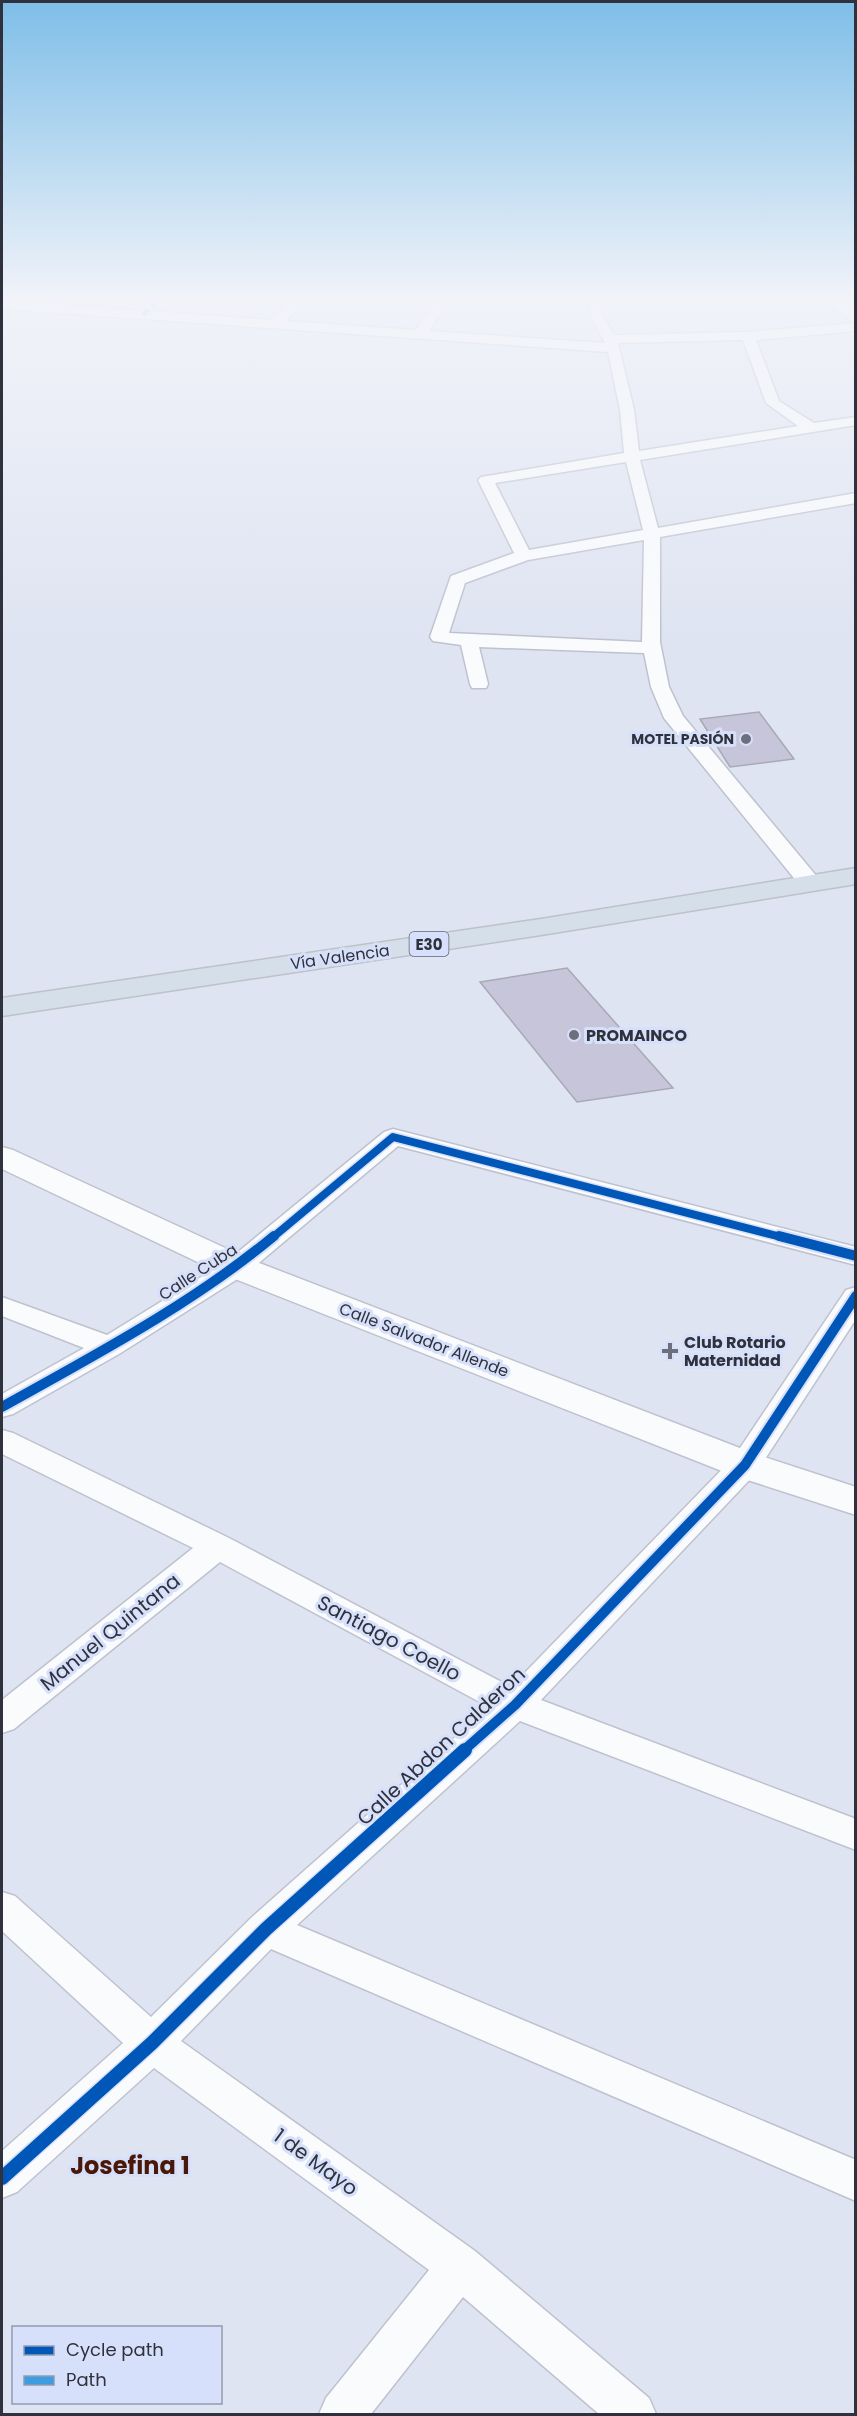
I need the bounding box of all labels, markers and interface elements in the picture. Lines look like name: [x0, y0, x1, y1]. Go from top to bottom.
place label: MOTEL PASIÓN: [631, 729, 734, 749]
marker: MOTEL PASIÓN: [739, 732, 753, 746]
road number: E30: [410, 932, 448, 956]
street label: Vía Valencia: [289, 939, 391, 975]
place label: PROMAINCO: [586, 1024, 687, 1047]
marker: PROMAINCO: [567, 1028, 581, 1042]
street label: Calle Cuba: [154, 1238, 242, 1306]
street label: Calle Salvador Allende: [336, 1297, 512, 1383]
place label: Club Rotario Maternidad: [684, 1331, 786, 1372]
marker: Club Rotario Maternidad: [661, 1342, 679, 1360]
street label: Manuel Quintana: [34, 1567, 186, 1697]
street label: Santiago Coello: [312, 1588, 466, 1688]
street label: Calle Abdon Calderon: [351, 1660, 531, 1832]
street label: 1 de Mayo: [268, 2122, 364, 2202]
district label: Josefina 1: [70, 2149, 190, 2182]
legend: [12, 2326, 222, 2404]
text: Cycle path: [66, 2337, 164, 2362]
text: Path: [66, 2367, 107, 2392]

